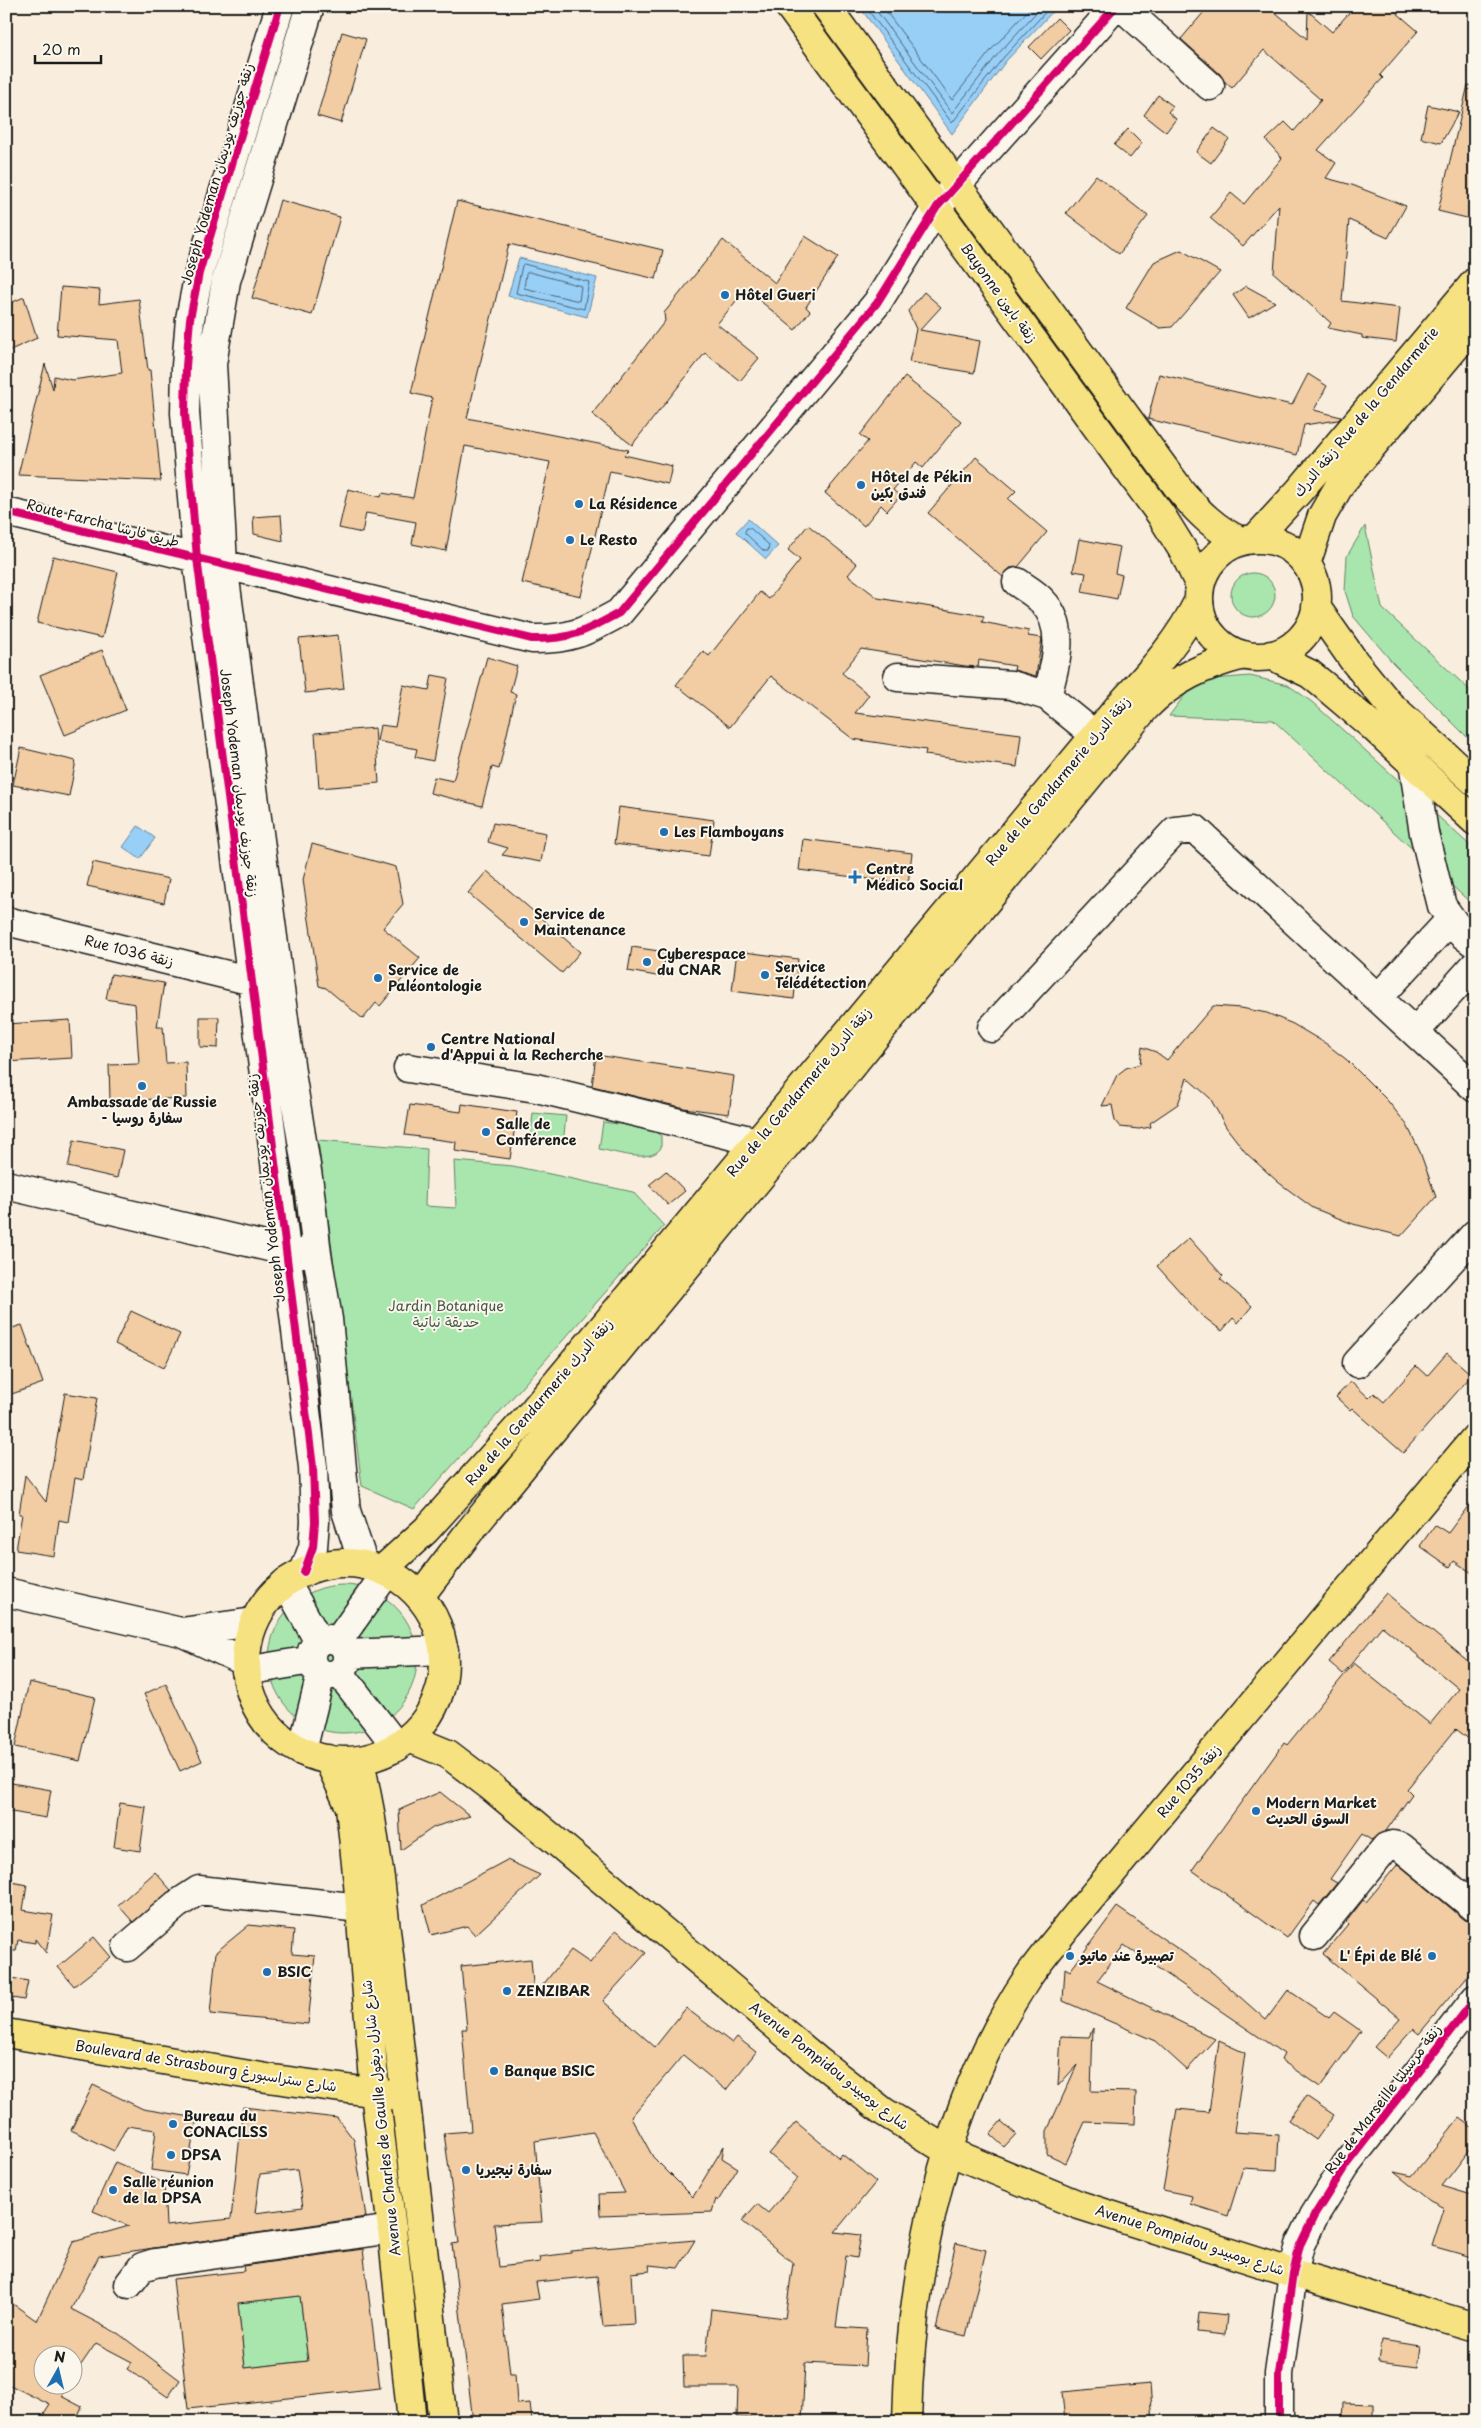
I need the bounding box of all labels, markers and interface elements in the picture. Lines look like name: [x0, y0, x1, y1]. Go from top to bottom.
scale bar: [35, 32, 101, 64]
text: 20 m: [42, 37, 81, 60]
street label: Joseph Yodeman زنقة جوزيف يوديمان: [175, 60, 258, 287]
street label: Bayonne زنقة بايون: [956, 238, 1043, 347]
place label: Hôtel Gueri: [735, 284, 816, 305]
marker: Hôtel Gueri: [719, 289, 731, 301]
street label: زنقة الدرك Rue de la Gendarmerie: [1288, 322, 1443, 501]
place label: Hôtel de Pékin فندق بكين: [871, 466, 972, 503]
marker: Hôtel de Pékin فندق بكين: [855, 479, 867, 491]
street label: Route Farcha طريق فارشا: [24, 493, 182, 552]
place label: La Résidence: [589, 493, 678, 514]
marker: La Résidence: [573, 498, 585, 510]
place label: Le Resto: [580, 529, 637, 550]
marker: Le Resto: [564, 534, 576, 546]
street label: Joseph Yodeman زنقة جوزيف يوديمان: [215, 668, 264, 898]
street label: Rue de la Gendarmerie زنقة الدرك: [980, 691, 1135, 870]
place label: Les Flamboyans: [674, 821, 784, 842]
marker: Les Flamboyans: [658, 826, 670, 838]
place label: Centre Médico Social: [866, 858, 963, 895]
marker: Centre Médico Social: [848, 870, 862, 884]
place label: Service de Maintenance: [534, 903, 626, 940]
marker: Service de Maintenance: [518, 916, 530, 928]
street label: Rue 1036 زنقة: [82, 929, 176, 972]
place label: Cyberespace du CNAR: [657, 943, 746, 980]
marker: Cyberespace du CNAR: [641, 956, 653, 968]
place label: Service Télédétection: [775, 956, 867, 993]
place label: Service de Paléontologie: [388, 959, 482, 996]
marker: Service Télédétection: [759, 969, 771, 981]
marker: Service de Paléontologie: [372, 972, 384, 984]
street label: Rue de la Gendarmerie زنقة الدرك: [721, 1002, 876, 1181]
place label: Centre National d'Appui à la Recherche: [441, 1028, 604, 1065]
marker: Centre National d'Appui à la Recherche: [425, 1041, 437, 1053]
street label: Joseph Yodeman زنقة جوزيف يوديمان: [241, 1073, 290, 1303]
marker: Ambassade de Russie - سفارة روسيا: [136, 1080, 148, 1092]
place label: Ambassade de Russie - سفارة روسيا: [66, 1091, 217, 1128]
place label: Salle de Conférence: [496, 1113, 577, 1150]
marker: Salle de Conférence: [480, 1126, 492, 1138]
park label: Jardin Botanique حديقة نباتية: [388, 1295, 504, 1332]
street label: Rue de la Gendarmerie زنقة الدرك: [460, 1313, 617, 1490]
street label: Rue 1035 زنقة: [1152, 1739, 1226, 1822]
place label: Modern Market السوق الحديث: [1266, 1792, 1377, 1829]
marker: Modern Market السوق الحديث: [1250, 1805, 1262, 1817]
place label: تصبيرة عند ماتيو: [1079, 1945, 1174, 1966]
place label: L' Épi de Blé: [1339, 1945, 1422, 1966]
marker: تصبيرة عند ماتيو: [1064, 1950, 1076, 1962]
marker: L' Épi de Blé: [1426, 1950, 1438, 1962]
place label: BSIC: [277, 1961, 311, 1982]
marker: BSIC: [261, 1966, 273, 1978]
street label: Avenue Charles de Gaulle شارع شارل ديغول: [356, 1979, 405, 2257]
place label: ZENZIBAR: [517, 1980, 590, 2001]
marker: ZENZIBAR: [501, 1985, 513, 1997]
street label: Avenue Pompidou شارع بومبيدو: [745, 1997, 914, 2135]
street label: Rue de Marseille زنقة مرسيليا: [1319, 2019, 1446, 2178]
street label: Boulevard de Strasbourg شارع ستراسبورغ: [74, 2034, 338, 2097]
place label: Banque BSIC: [504, 2060, 595, 2081]
marker: Banque BSIC: [488, 2065, 500, 2077]
place label: Bureau du CONACILSS: [183, 2105, 268, 2142]
marker: Bureau du CONACILSS: [167, 2118, 179, 2130]
place label: DPSA: [181, 2144, 221, 2165]
marker: DPSA: [165, 2149, 177, 2161]
place label: سفارة نيجيريا: [476, 2159, 552, 2180]
marker: سفارة نيجيريا: [460, 2164, 472, 2176]
place label: Salle réunion de la DPSA: [123, 2171, 214, 2208]
marker: Salle réunion de la DPSA: [107, 2184, 119, 2196]
street label: Avenue Pompidou شارع بومبيدو: [1093, 2199, 1287, 2280]
text: N: [53, 2345, 67, 2368]
north arrow: [32, 2346, 82, 2396]

